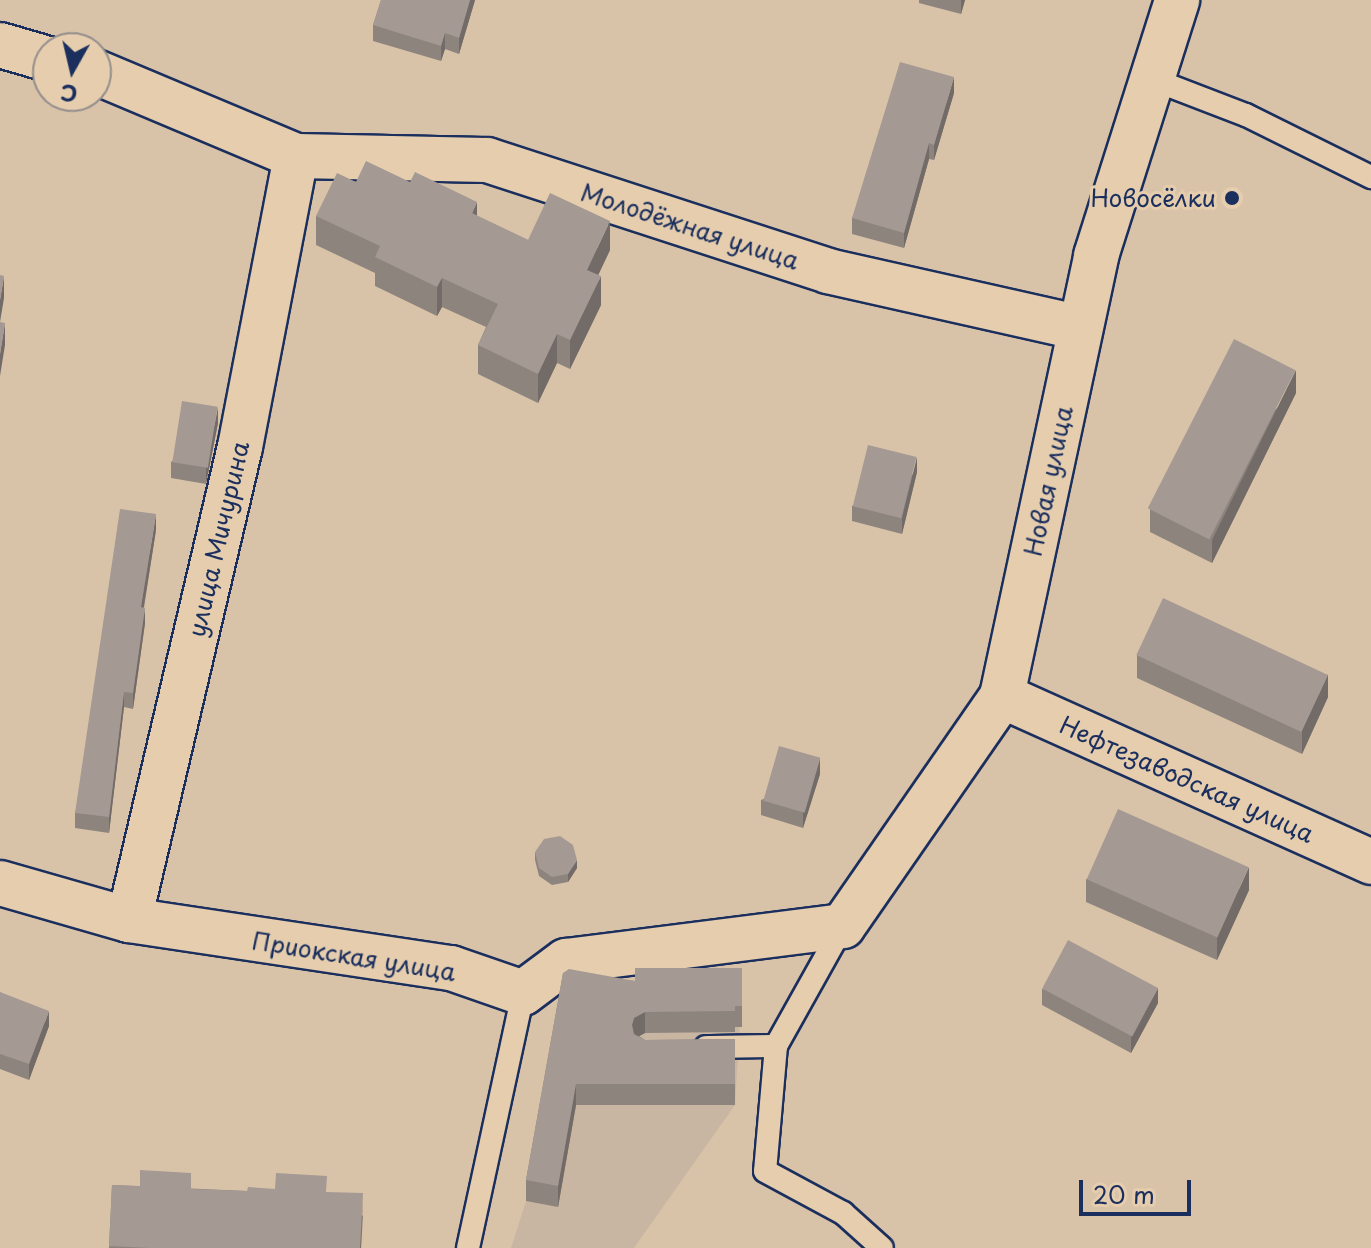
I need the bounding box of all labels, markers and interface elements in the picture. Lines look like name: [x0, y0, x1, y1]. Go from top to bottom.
north arrow: [32, 32, 112, 112]
text: С: [58, 77, 79, 112]
street label: Молодёжная улица: [577, 177, 803, 275]
place label: Новосёлки: [1090, 184, 1216, 212]
marker: Новосёлки: [1223, 189, 1241, 207]
street label: Новая улица: [1018, 403, 1078, 559]
street label: улица Мичурина: [181, 438, 255, 640]
street label: Нефтезаводская улица: [1055, 710, 1319, 848]
street label: Приокская улица: [249, 926, 459, 986]
scale bar: [1083, 1164, 1195, 1214]
text: 20 m: [1093, 1176, 1155, 1212]

